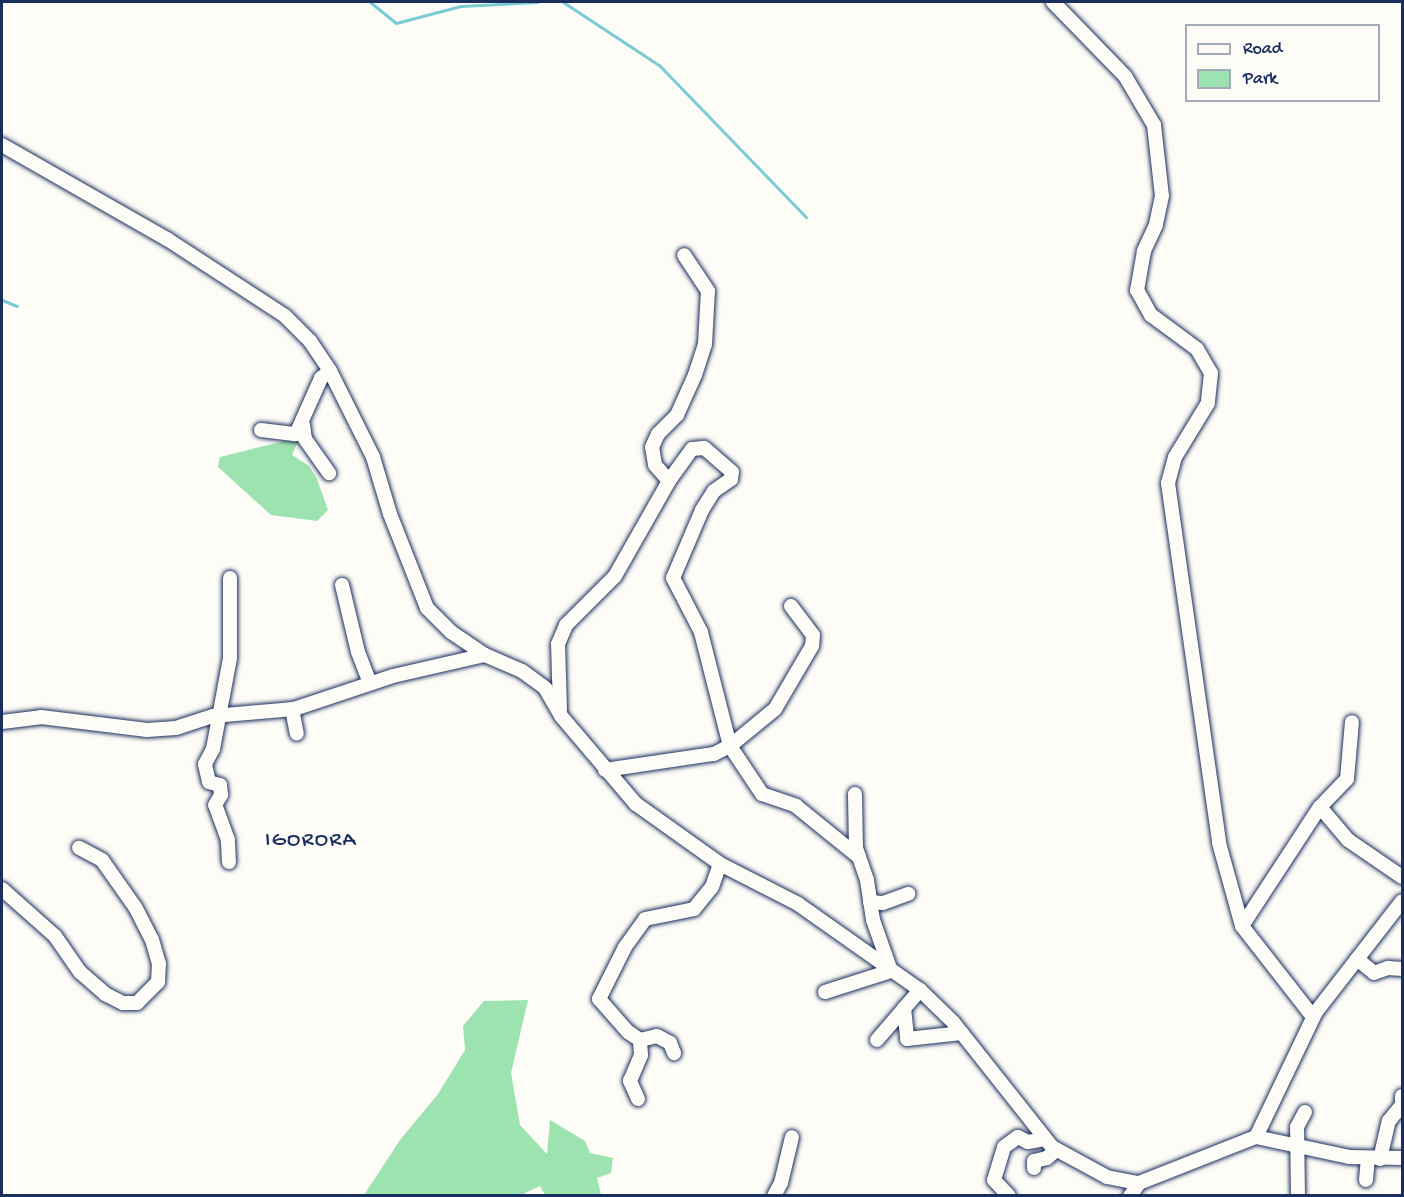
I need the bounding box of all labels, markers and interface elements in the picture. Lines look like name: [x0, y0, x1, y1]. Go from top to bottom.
legend: [1185, 24, 1380, 102]
text: Road: [1243, 39, 1282, 60]
text: Park: [1243, 69, 1277, 90]
district label: IGORORA: [265, 829, 357, 855]

